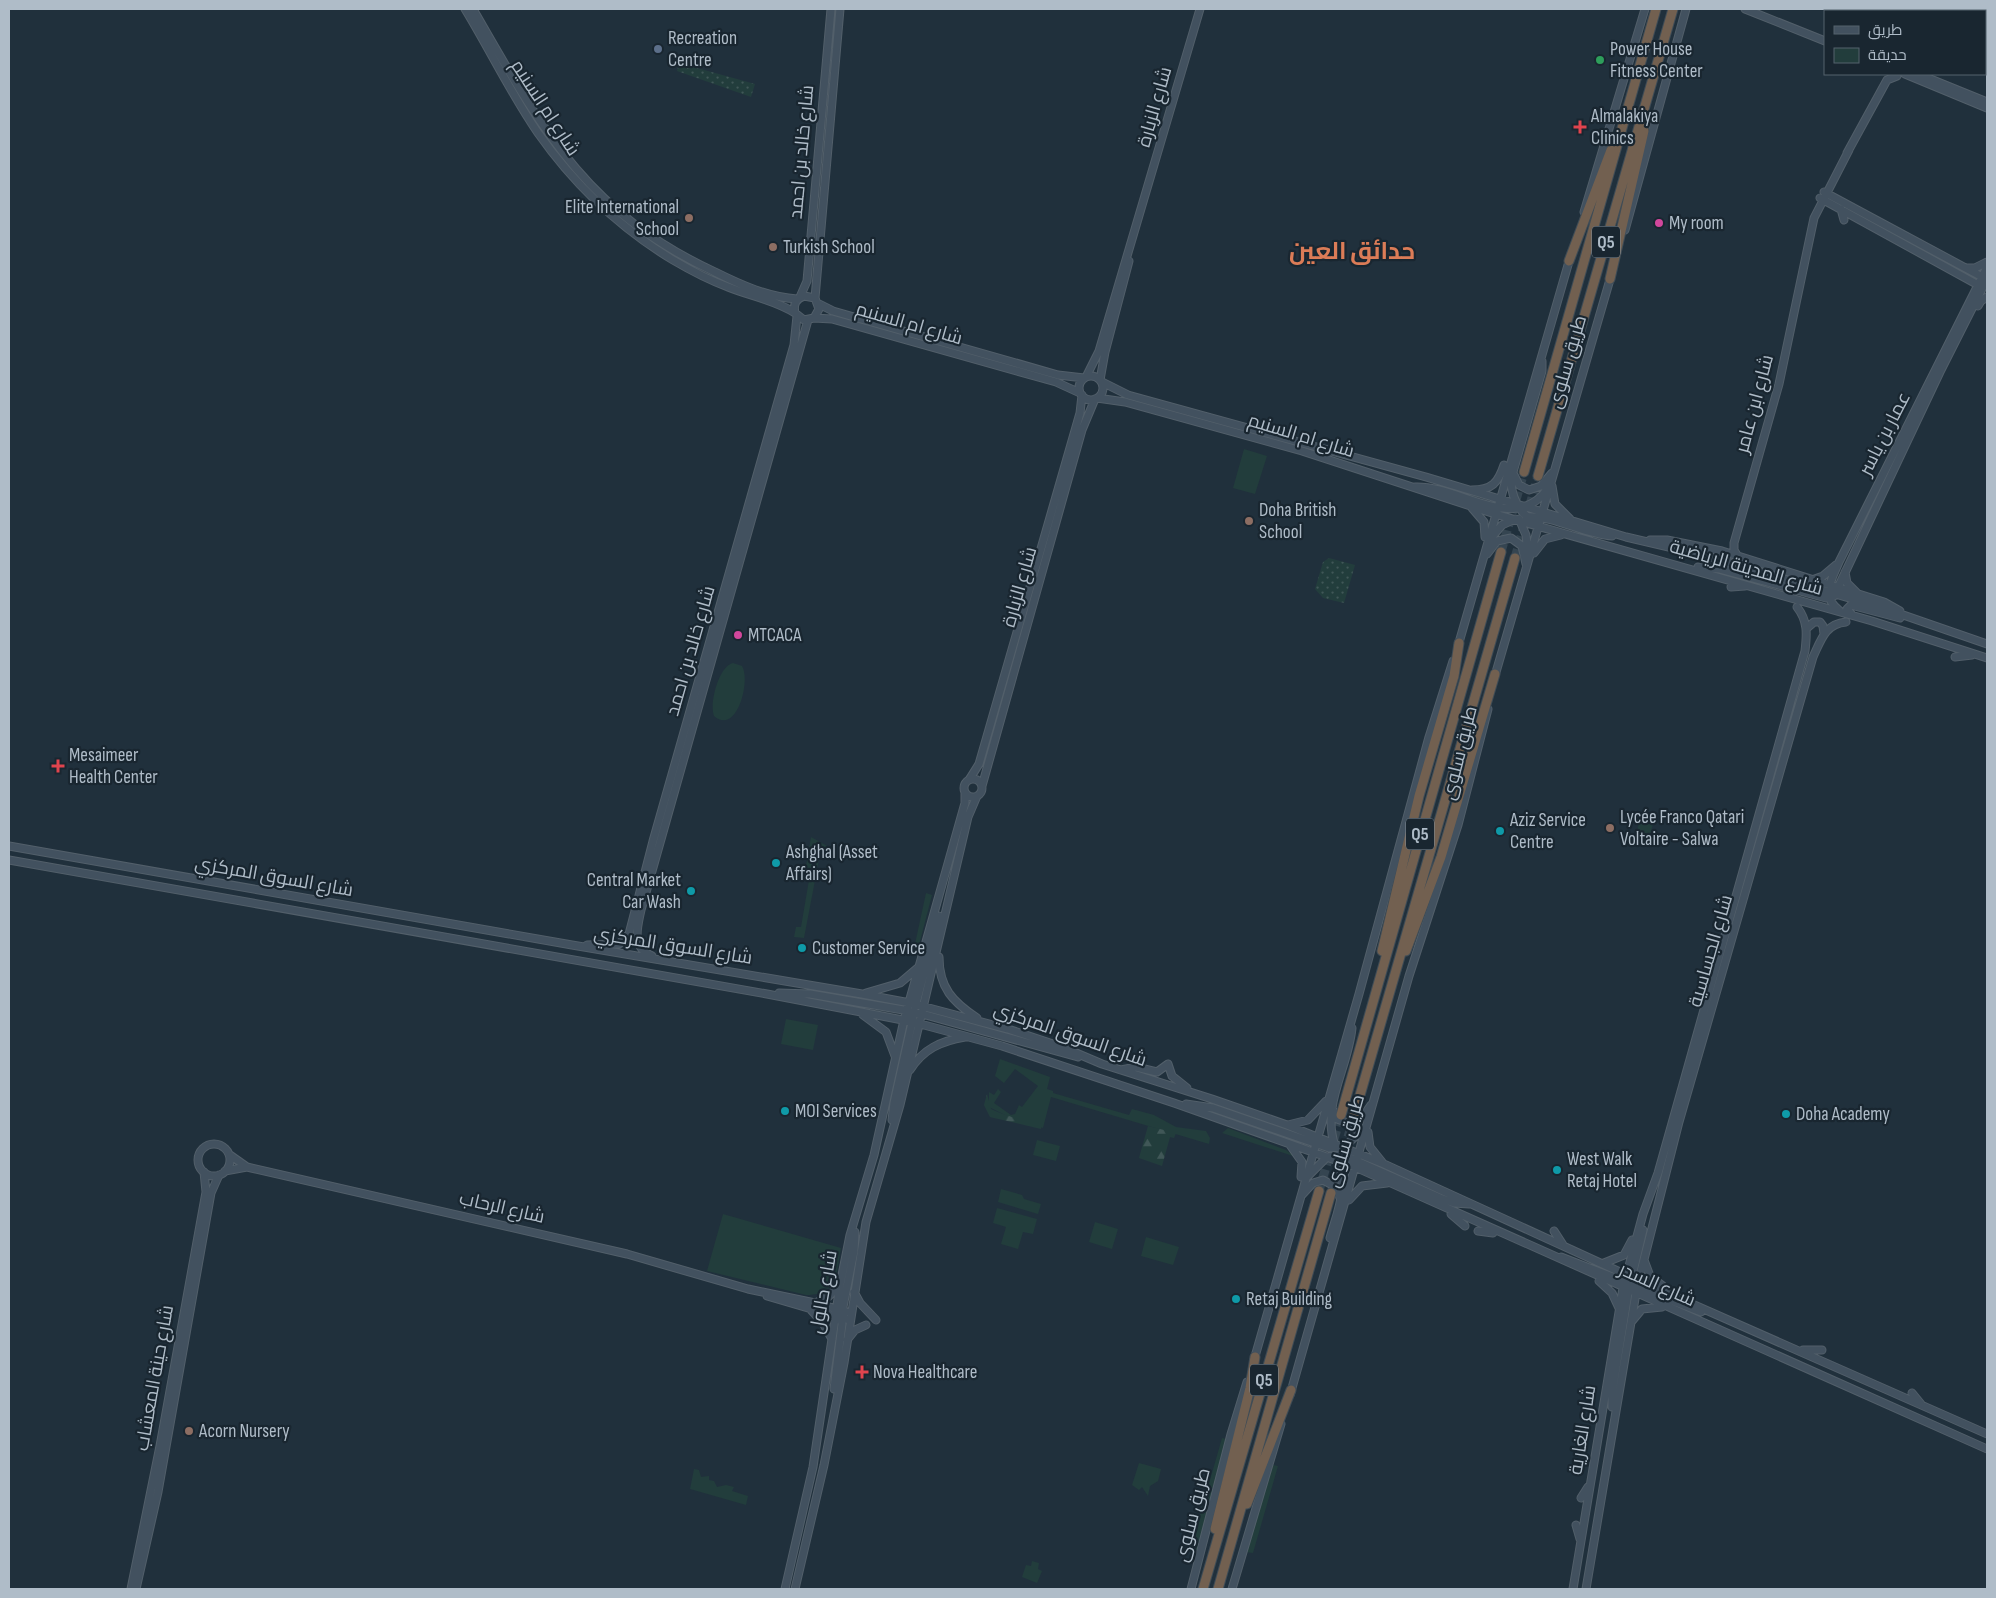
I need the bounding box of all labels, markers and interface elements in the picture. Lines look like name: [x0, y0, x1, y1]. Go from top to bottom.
legend: [1824, 10, 1986, 75]
text: طريق: [1868, 21, 1902, 40]
place label: Recreation Centre: [668, 27, 737, 72]
place label: Power House Fitness Center: [1610, 38, 1703, 83]
marker: Recreation Centre: [652, 43, 664, 55]
text: حديقة: [1868, 46, 1907, 65]
marker: Power House Fitness Center: [1594, 54, 1606, 66]
street label: شارع ام السنيم: [504, 56, 585, 161]
street label: شارع الزبارة: [1133, 64, 1178, 150]
street label: شارع خالد بن احمد: [785, 84, 820, 220]
place label: Almalakiya Clinics: [1590, 105, 1658, 150]
marker: Almalakiya Clinics: [1573, 120, 1587, 134]
place label: Elite International School: [565, 196, 679, 241]
marker: Elite International School: [683, 212, 695, 224]
place label: My room: [1669, 212, 1724, 235]
marker: My room: [1653, 217, 1665, 229]
road number: Q5: [1592, 226, 1620, 258]
place label: Turkish School: [783, 236, 875, 259]
district label: حدائق العين: [1289, 237, 1415, 266]
marker: Turkish School: [767, 241, 779, 253]
street label: شارع ام السنيم: [853, 298, 965, 351]
street label: طريق سلوى: [1544, 313, 1592, 411]
street label: شارع ابن عامر: [1731, 352, 1780, 457]
street label: عمار بن ياسر: [1854, 388, 1916, 481]
street label: شارع ام السنيم: [1245, 409, 1357, 464]
place label: Doha British School: [1259, 499, 1336, 544]
marker: Doha British School: [1243, 515, 1255, 527]
street label: شارع المدينة الرياضية: [1667, 535, 1825, 602]
street label: شارع الزبارة: [998, 544, 1043, 630]
street label: شارع خالد بن احمد: [661, 583, 722, 719]
place label: MTCACA: [748, 624, 802, 647]
marker: MTCACA: [732, 629, 744, 641]
street label: طريق سلوى: [1437, 704, 1483, 802]
place label: Mesaimeer Health Center: [69, 744, 158, 789]
marker: Mesaimeer Health Center: [51, 759, 65, 773]
place label: Lycée Franco Qatari Voltaire - Salwa: [1620, 806, 1744, 851]
place label: Aziz Service Centre: [1509, 809, 1586, 854]
road number: Q5: [1406, 819, 1434, 850]
marker: Lycée Franco Qatari Voltaire - Salwa: [1604, 822, 1616, 834]
marker: Aziz Service Centre: [1494, 825, 1506, 837]
place label: Ashghal (Asset Affairs): [785, 841, 878, 886]
street label: شارع السوق المركزي: [193, 852, 355, 904]
marker: Ashghal (Asset Affairs): [770, 857, 782, 869]
place label: Central Market Car Wash: [587, 869, 681, 914]
marker: Central Market Car Wash: [685, 885, 697, 897]
street label: شارع الجساسية: [1684, 892, 1739, 1010]
street label: شارع السوق المركزي: [592, 922, 754, 972]
place label: Customer Service: [812, 937, 925, 960]
marker: Customer Service: [796, 942, 808, 954]
street label: شارع السوق المركزي: [990, 998, 1150, 1074]
street label: طريق سلوى: [1322, 1092, 1370, 1190]
place label: MOI Services: [795, 1100, 877, 1123]
place label: Doha Academy: [1796, 1103, 1890, 1126]
marker: MOI Services: [779, 1105, 791, 1117]
marker: Doha Academy: [1780, 1108, 1792, 1120]
place label: West Walk Retaj Hotel: [1567, 1148, 1637, 1193]
marker: West Walk Retaj Hotel: [1551, 1164, 1563, 1176]
street label: شارع الرحاب: [457, 1187, 547, 1230]
street label: شارع حالول: [805, 1248, 844, 1336]
street label: شارع السدر: [1614, 1257, 1699, 1313]
place label: Retaj Building: [1246, 1288, 1333, 1311]
marker: Retaj Building: [1230, 1293, 1242, 1305]
street label: شارع حينة المعشاب: [131, 1303, 180, 1453]
place label: Nova Healthcare: [873, 1361, 977, 1384]
road number: Q5: [1250, 1364, 1278, 1396]
marker: Nova Healthcare: [855, 1365, 869, 1379]
street label: شارع الغارية: [1565, 1384, 1602, 1477]
place label: Acorn Nursery: [198, 1420, 290, 1443]
marker: Acorn Nursery: [183, 1425, 195, 1437]
street label: طريق سلوى: [1170, 1466, 1216, 1564]

